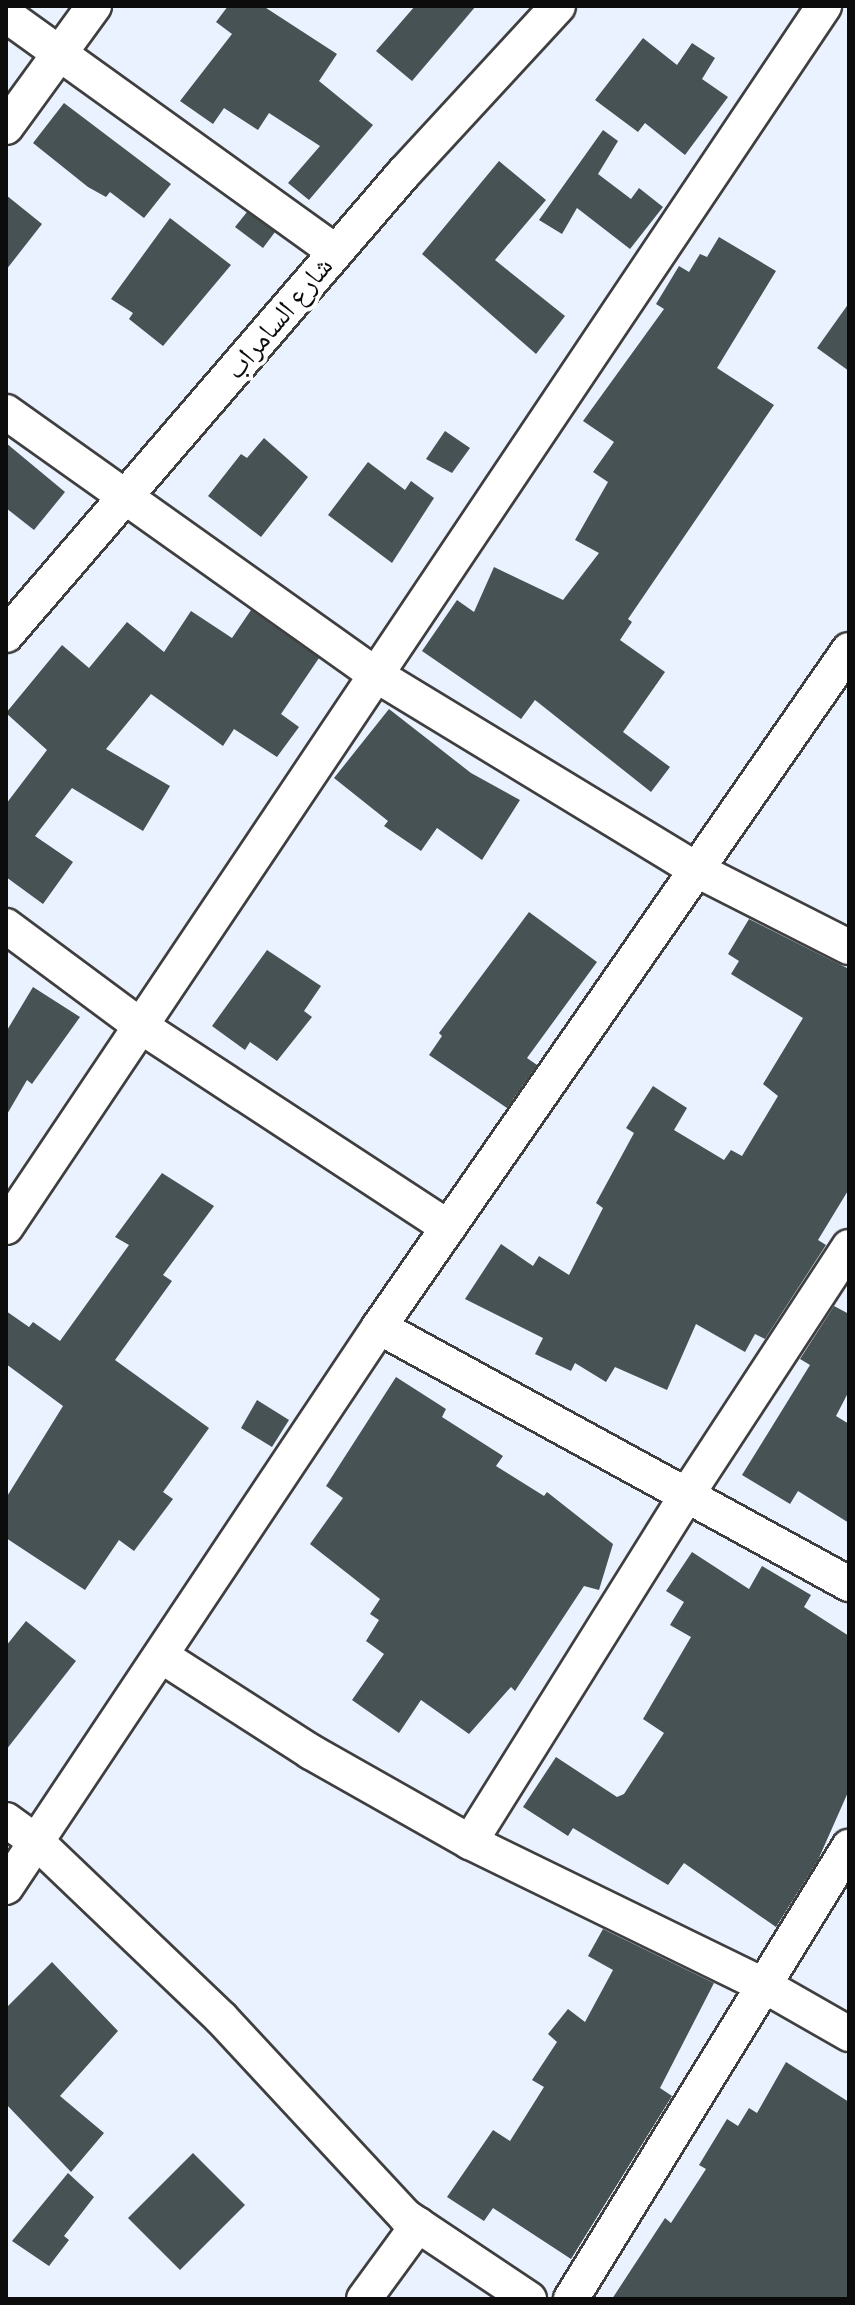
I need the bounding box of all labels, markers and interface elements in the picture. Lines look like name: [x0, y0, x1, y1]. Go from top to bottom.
street label: شارع السامراب: [218, 250, 340, 386]

